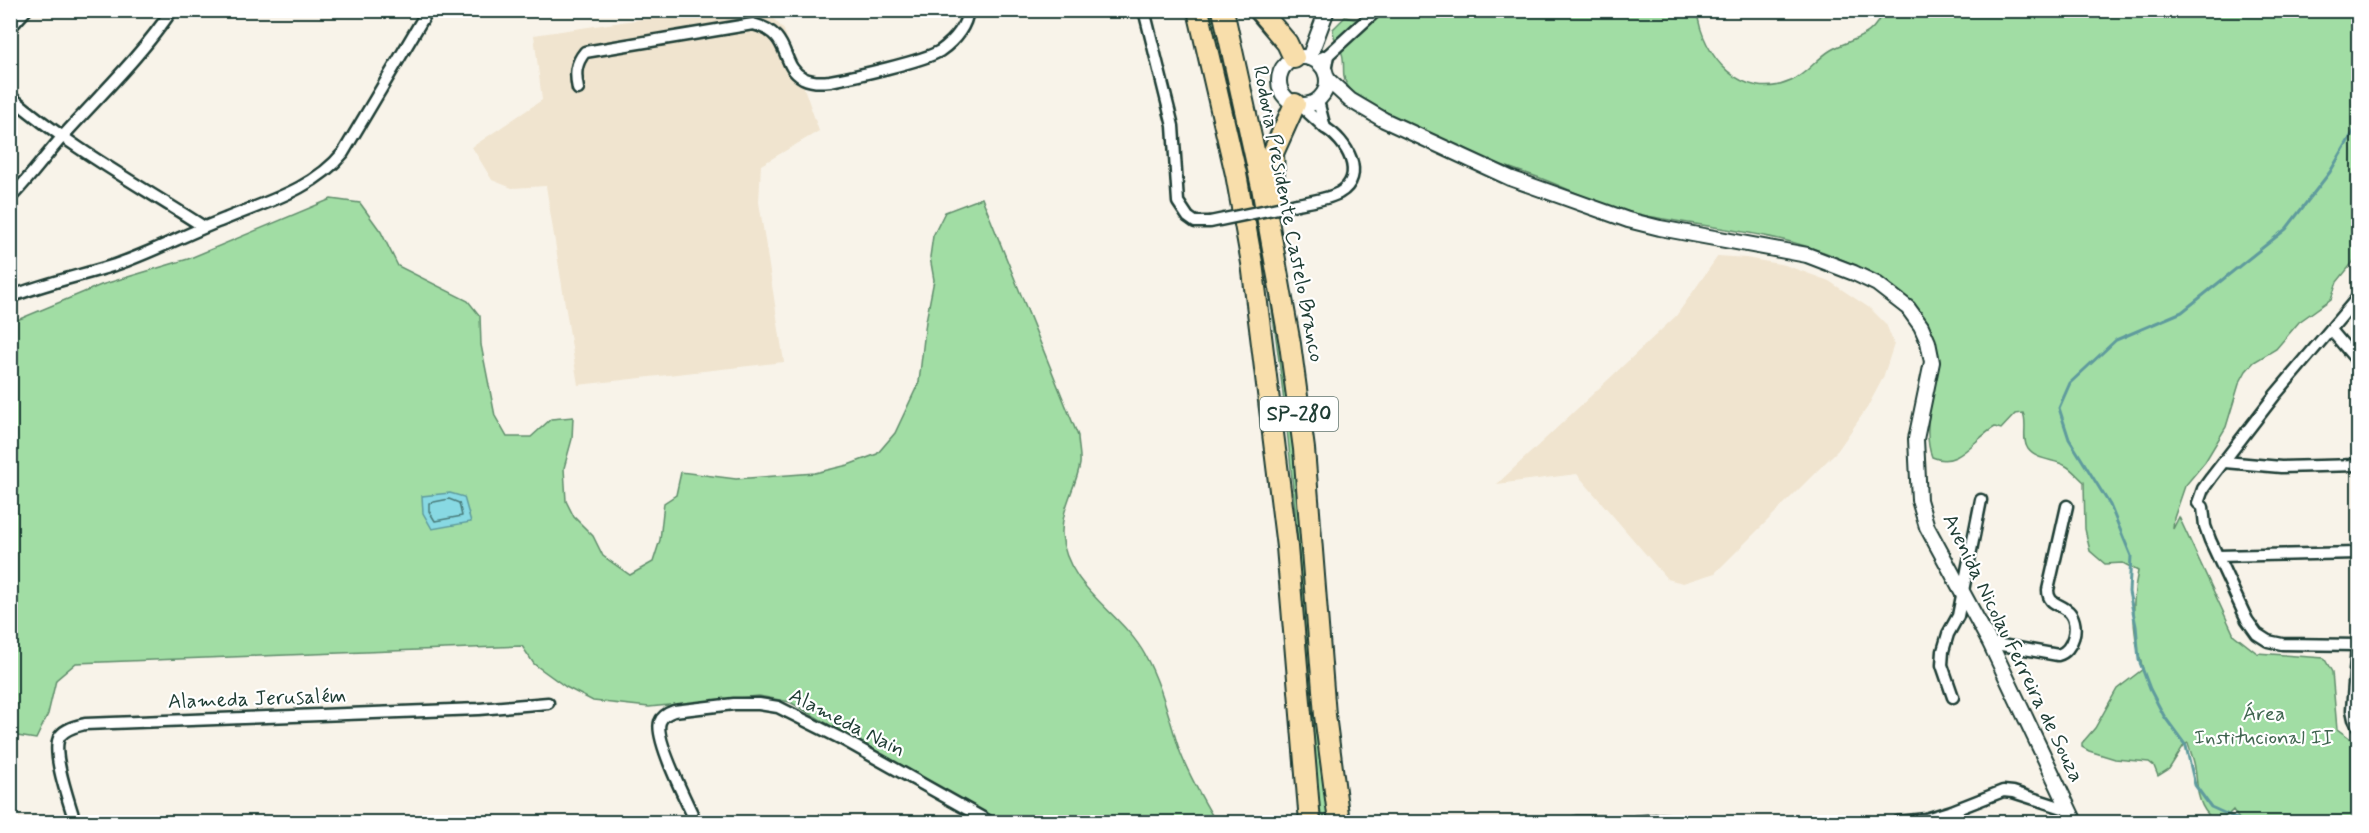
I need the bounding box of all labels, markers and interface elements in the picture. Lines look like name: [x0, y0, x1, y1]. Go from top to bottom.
street label: Rodovia Presidente Castelo Branco: [1246, 64, 1330, 364]
road number: SP-280: [1260, 397, 1338, 431]
street label: Avenida Nicolau Ferreira de Souza: [1936, 509, 2090, 787]
street label: Alameda Jerusalém: [167, 682, 347, 716]
street label: Alameda Nain: [784, 682, 910, 764]
park label: Área Institucional II: [2194, 700, 2334, 752]

